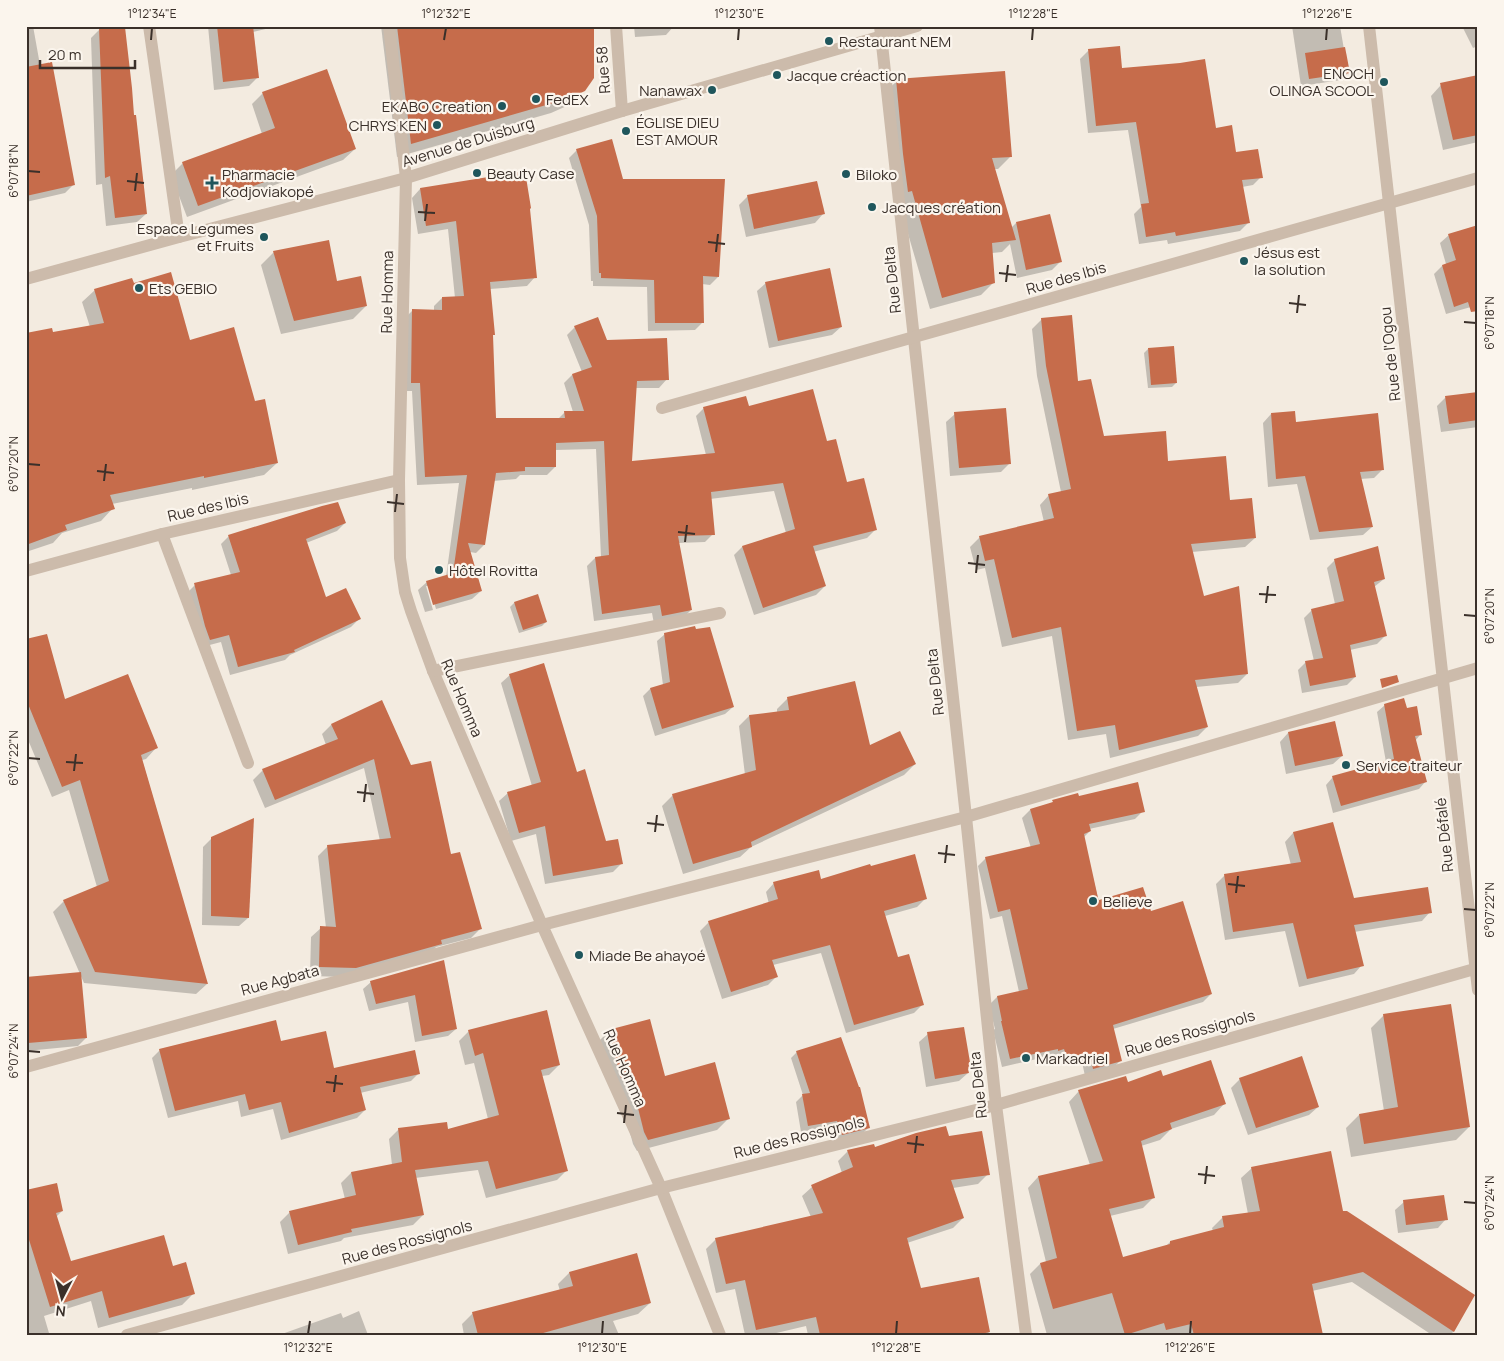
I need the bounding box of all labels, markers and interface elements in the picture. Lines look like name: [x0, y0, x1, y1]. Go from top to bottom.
text: 1°12'34"E: [127, 5, 177, 22]
text: 1°12'32"E: [421, 5, 471, 22]
text: 1°12'30"E: [714, 5, 764, 22]
text: 1°12'28"E: [1008, 5, 1058, 22]
text: 1°12'26"E: [1302, 5, 1352, 22]
place label: Restaurant NEM: [839, 31, 951, 52]
marker: Restaurant NEM: [823, 35, 835, 47]
scale bar: [40, 38, 135, 70]
text: 20 m: [48, 44, 81, 65]
street label: Rue 58: [591, 46, 615, 94]
place label: ENOCH OLINGA SCOOL: [1270, 63, 1374, 101]
place label: Jacque créaction: [787, 65, 906, 86]
marker: Jacque créaction: [771, 69, 783, 81]
marker: ENOCH OLINGA SCOOL: [1378, 76, 1390, 88]
place label: Nanawax: [639, 80, 702, 101]
marker: Nanawax: [706, 84, 718, 96]
place label: FedEX: [546, 89, 589, 110]
marker: FedEX: [530, 93, 542, 105]
place label: EKABO Creation: [382, 96, 492, 117]
marker: EKABO Creation: [496, 100, 508, 112]
street label: Avenue de Duisburg: [399, 112, 537, 172]
place label: ÉGLISE DIEU EST AMOUR: [636, 112, 719, 150]
place label: CHRYS KEN: [349, 115, 427, 136]
marker: CHRYS KEN: [431, 119, 443, 131]
marker: ÉGLISE DIEU EST AMOUR: [620, 125, 632, 137]
text: 6°07'18"N: [5, 144, 22, 198]
place label: Beauty Case: [487, 163, 575, 184]
place label: Pharmacie Kodjoviakopé: [222, 164, 314, 202]
place label: Biloko: [856, 164, 897, 185]
marker: Beauty Case: [471, 167, 483, 179]
marker: Biloko: [840, 168, 852, 180]
marker: Pharmacie Kodjoviakopé: [206, 177, 218, 189]
place label: Jacques création: [882, 197, 1001, 218]
marker: Jacques création: [866, 201, 878, 213]
place label: Espace Legumes et Fruits: [137, 218, 254, 256]
marker: Espace Legumes et Fruits: [258, 231, 270, 243]
place label: Jésus est la solution: [1254, 242, 1325, 280]
street label: Rue Delta: [878, 246, 906, 314]
street label: Rue Homma: [376, 250, 398, 334]
marker: Jésus est la solution: [1238, 255, 1250, 267]
street label: Rue des Ibis: [1023, 257, 1109, 299]
place label: Ets GEBIO: [149, 278, 217, 299]
marker: Ets GEBIO: [133, 282, 145, 294]
text: 6°07'18"N: [1481, 296, 1498, 350]
street label: Rue de l'Ogou: [1375, 306, 1405, 402]
text: 6°07'20"N: [5, 436, 22, 492]
street label: Rue des Ibis: [165, 487, 251, 527]
place label: Hôtel Rovitta: [449, 560, 538, 581]
marker: Hôtel Rovitta: [433, 564, 445, 576]
text: 6°07'20"N: [1481, 588, 1498, 644]
street label: Rue Delta: [921, 648, 949, 716]
street label: Rue Homma: [436, 656, 488, 740]
text: 6°07'22"N: [5, 730, 22, 786]
place label: Service traiteur: [1356, 755, 1463, 776]
marker: Service traiteur: [1340, 759, 1352, 771]
street label: Rue Défalé: [1430, 797, 1458, 873]
text: 6°07'22"N: [1481, 882, 1498, 938]
place label: Believe: [1103, 891, 1153, 912]
marker: Believe: [1087, 895, 1099, 907]
place label: Miade Be ahayoé: [589, 945, 706, 966]
marker: Miade Be ahayoé: [573, 949, 585, 961]
street label: Rue Agbata: [239, 959, 321, 1001]
street label: Rue des Rossignols: [1123, 1004, 1257, 1062]
text: 6°07'24"N: [5, 1024, 22, 1078]
street label: Rue Homma: [599, 1026, 651, 1110]
place label: Markadriel: [1036, 1048, 1108, 1069]
street label: Rue Delta: [964, 1051, 992, 1119]
marker: Markadriel: [1020, 1052, 1032, 1064]
street label: Rue des Rossignols: [731, 1111, 867, 1163]
text: 6°07'24"N: [1481, 1176, 1498, 1230]
street label: Rue des Rossignols: [339, 1214, 475, 1270]
north arrow: [38, 1274, 88, 1324]
text: N: [55, 1301, 67, 1321]
text: 1°12'32"E: [283, 1339, 333, 1356]
text: 1°12'30"E: [577, 1339, 627, 1356]
text: 1°12'28"E: [871, 1339, 921, 1356]
text: 1°12'26"E: [1165, 1339, 1215, 1356]

